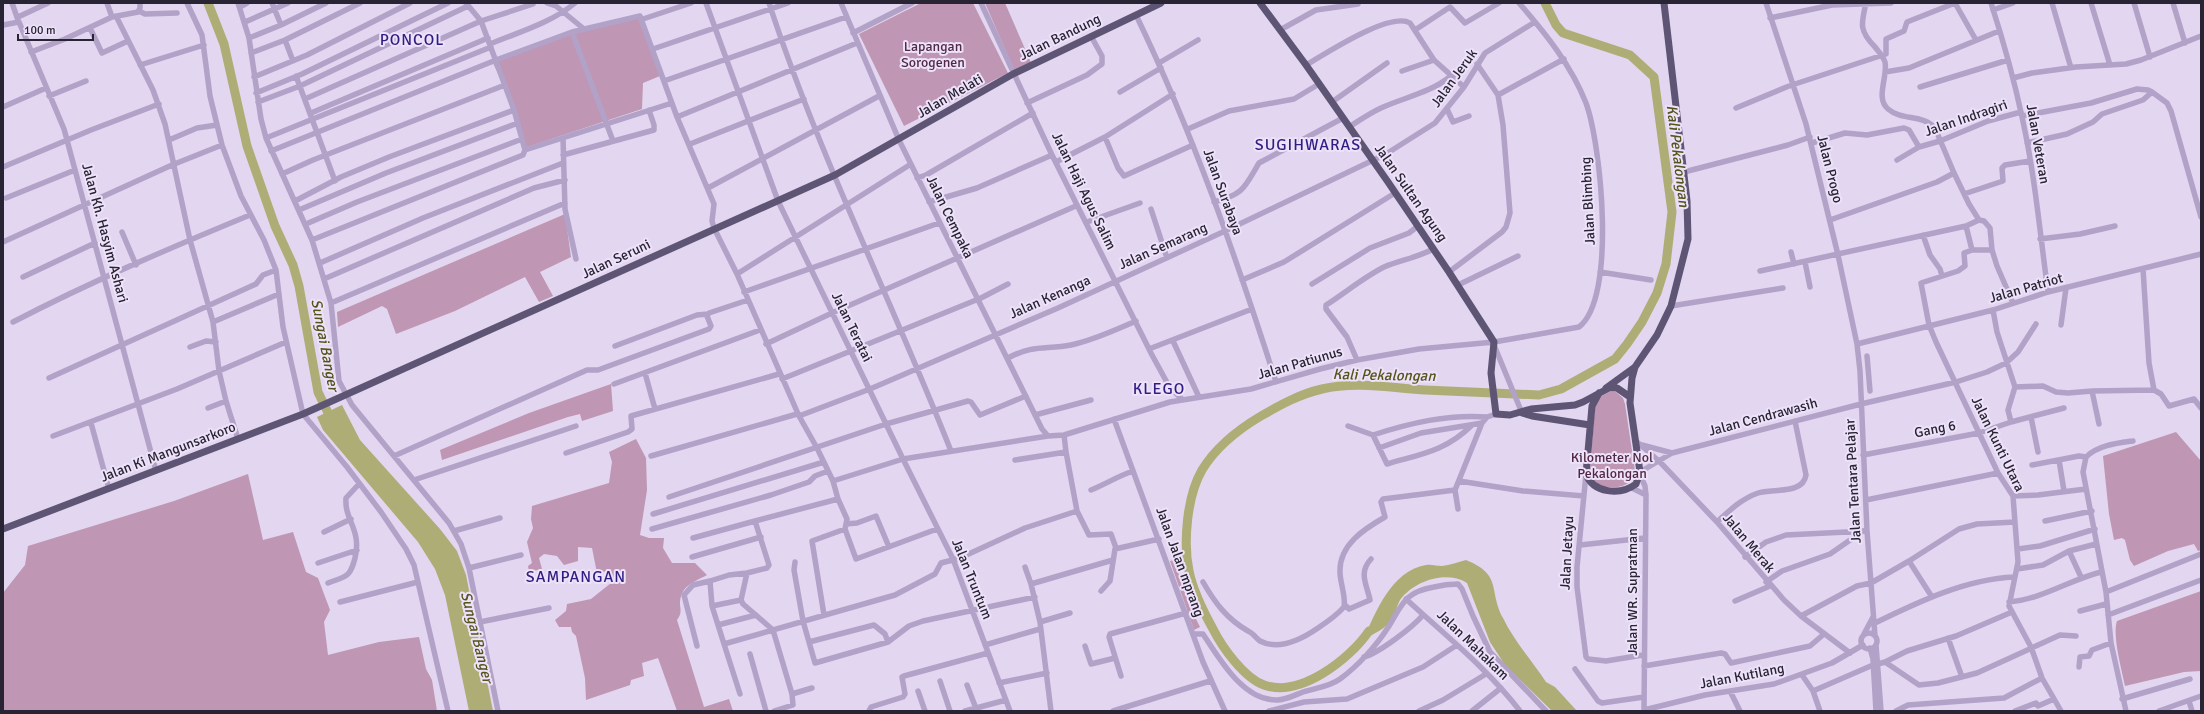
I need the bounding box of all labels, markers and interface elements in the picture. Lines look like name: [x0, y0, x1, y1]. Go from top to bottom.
street label: Jalan Bandung: [1017, 10, 1103, 64]
scale bar: [18, 16, 93, 42]
text: 100 m: [24, 23, 56, 38]
district label: PONCOL: [380, 30, 444, 50]
park label: Lapangan Sorogenen: [901, 38, 965, 71]
street label: Jalan Jeruk: [1427, 45, 1481, 111]
street label: Jalan Melati: [914, 70, 986, 122]
street label: Jalan Indragiri: [1922, 96, 2010, 140]
street label: Jalan Veteran: [2023, 103, 2053, 185]
water label: Kali Pekalongan: [1663, 104, 1693, 209]
street label: Jalan Haji Agus Salim: [1048, 129, 1120, 253]
street label: Jalan Progo: [1813, 133, 1847, 205]
district label: SUGIHWARAS: [1255, 135, 1361, 155]
street label: Jalan Sultan Agung: [1371, 141, 1451, 245]
street label: Jalan Surabaya: [1200, 147, 1246, 237]
street label: Jalan Blimbing: [1577, 156, 1599, 246]
street label: Jalan Kh. Hasyim Ashari: [78, 161, 132, 305]
street label: Jalan Cempaka: [923, 173, 977, 261]
street label: Jalan Semarang: [1116, 219, 1210, 273]
street label: Jalan Seruni: [579, 236, 653, 282]
street label: Jalan Patriot: [1987, 269, 2065, 307]
street label: Jalan Kenanga: [1007, 272, 1093, 322]
street label: Jalan Teratai: [828, 289, 876, 365]
water label: Sungai Banger: [307, 297, 343, 395]
street label: Jalan Patiunus: [1256, 343, 1344, 383]
water label: Kali Pekalongan: [1332, 365, 1436, 385]
district label: KLEGO: [1133, 379, 1185, 399]
street label: Jalan Cendrawasih: [1707, 394, 1819, 440]
street label: Jalan Kunti Utara: [1968, 394, 2028, 494]
street label: Gang 6: [1913, 417, 1957, 441]
street label: Jalan Ki Mangunsarkoro: [98, 418, 238, 486]
street label: Jalan Tentara Pelajar: [1841, 418, 1865, 544]
park label: Kilometer Nol Pekalongan: [1571, 449, 1653, 482]
street label: Jalan Jalan mprang: [1152, 505, 1208, 619]
street label: Jalan Merak: [1719, 510, 1779, 576]
street label: Jalan Jetayu: [1557, 515, 1577, 591]
street label: Jalan WR. Supratman: [1624, 528, 1641, 656]
street label: Jalan Truntum: [948, 536, 996, 622]
district label: SAMPANGAN: [526, 567, 626, 587]
water label: Sungai Banger: [457, 589, 498, 687]
street label: Jalan Mahakam: [1434, 606, 1512, 684]
street label: Jalan Kutilang: [1698, 659, 1786, 693]

